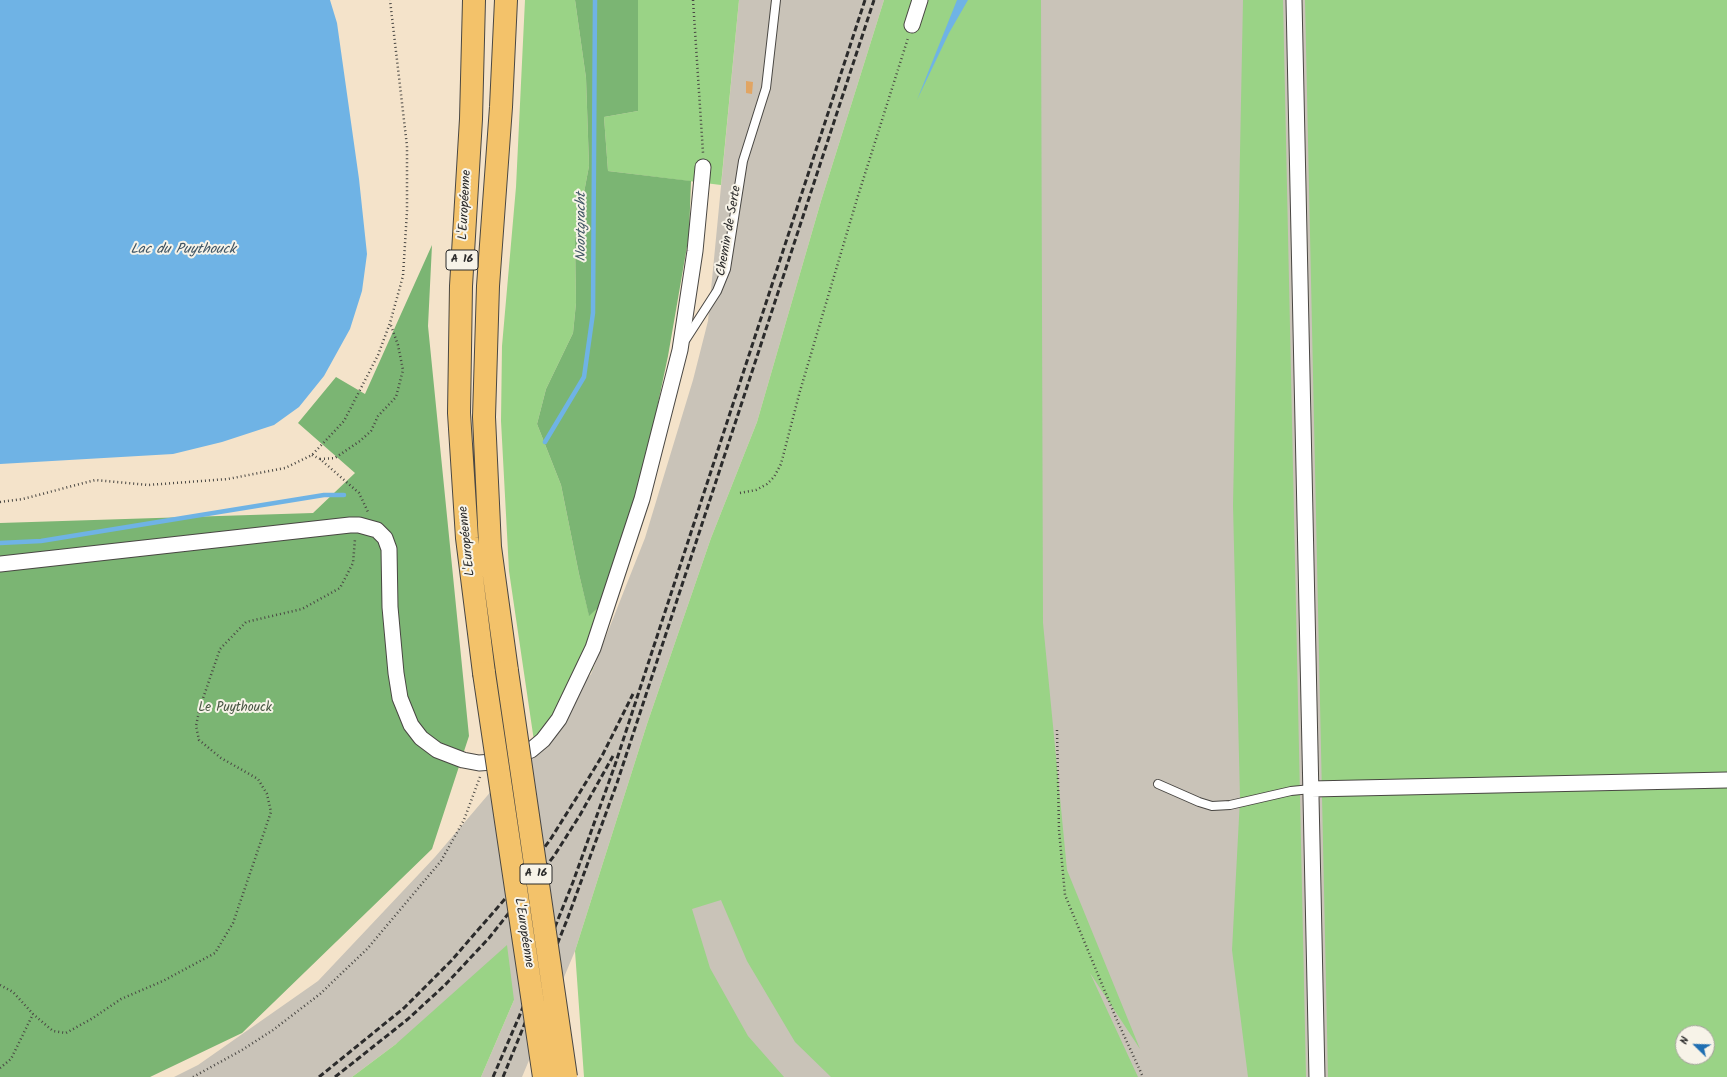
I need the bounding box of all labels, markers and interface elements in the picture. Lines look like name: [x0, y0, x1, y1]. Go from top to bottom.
street label: L'Européenne: [456, 169, 476, 241]
street label: Chemin de Serte: [714, 185, 746, 277]
water label: Noortgracht: [575, 192, 591, 262]
water label: Lac du Puythouck: [130, 243, 236, 259]
road number: A 16: [446, 250, 478, 270]
street label: L'Européenne: [457, 505, 479, 577]
park label: Le Puythouck: [198, 701, 272, 717]
road number: A 16: [520, 864, 552, 884]
street label: L'Européenne: [510, 897, 536, 969]
north arrow: [1675, 1025, 1715, 1065]
text: N: [1675, 1034, 1695, 1047]

